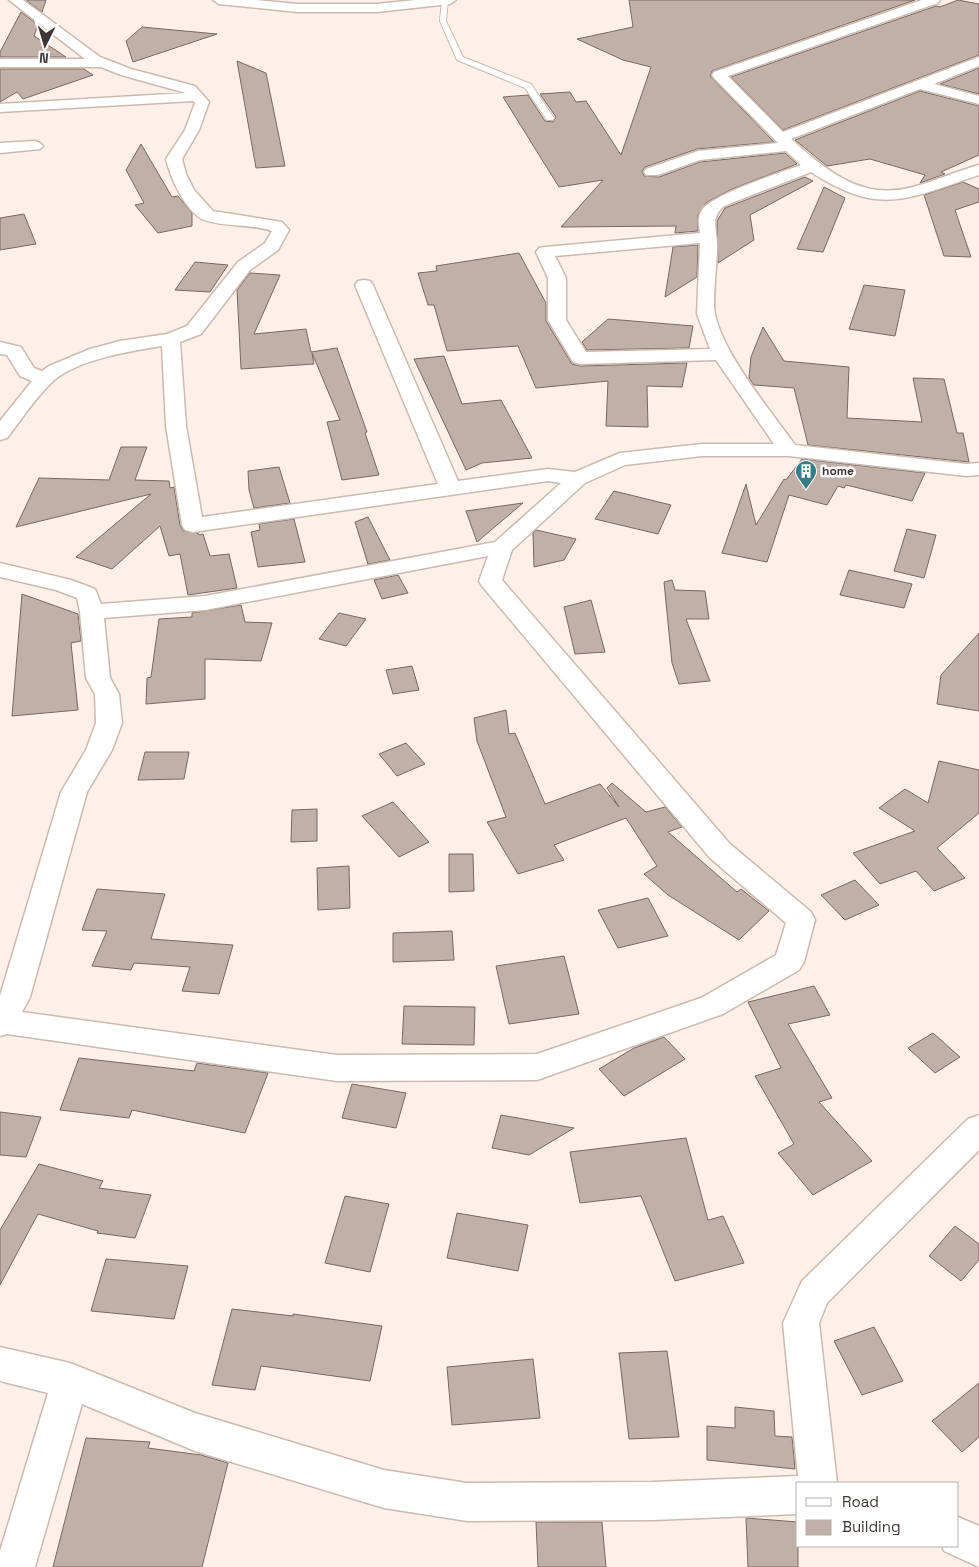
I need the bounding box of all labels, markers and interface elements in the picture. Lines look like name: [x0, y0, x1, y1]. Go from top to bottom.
north arrow: [20, 20, 70, 70]
text: N: [38, 49, 49, 67]
building icon: home: [794, 459, 818, 490]
place label: home: [822, 463, 854, 479]
legend: [796, 1482, 959, 1547]
text: Road: [842, 1492, 879, 1511]
text: Building: [842, 1517, 901, 1536]

